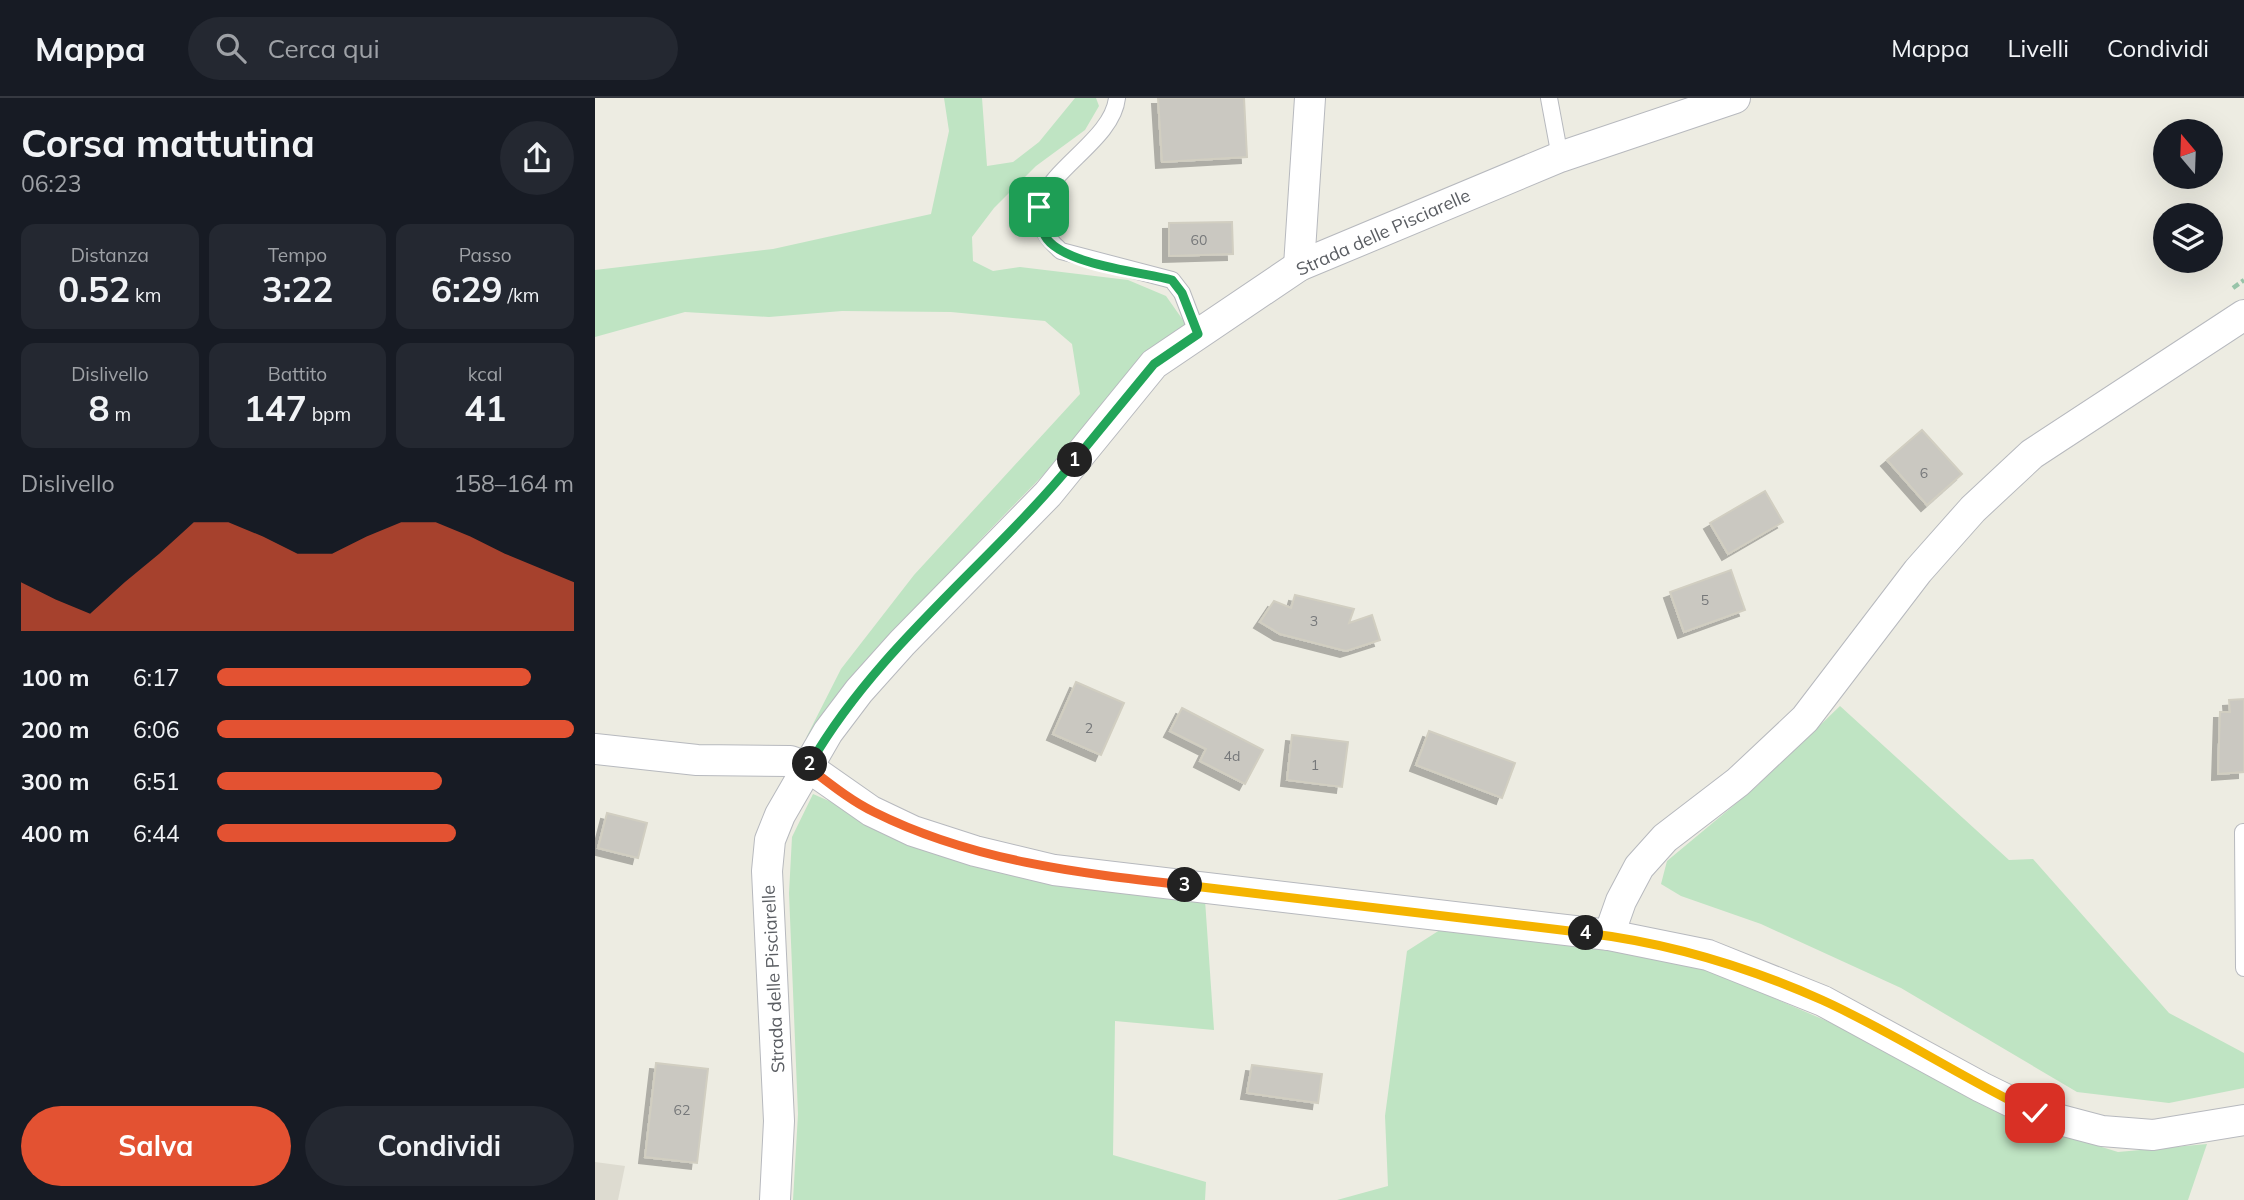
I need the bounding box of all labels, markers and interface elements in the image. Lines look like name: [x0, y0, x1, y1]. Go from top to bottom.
search box: [188, 17, 678, 80]
text: Mappa: [35, 28, 146, 69]
icon: search: [212, 29, 250, 67]
text: Cerca qui: [268, 32, 380, 65]
text: Mappa: [1891, 33, 1969, 63]
text: Livelli: [2007, 33, 2069, 63]
text: Condividi: [2107, 33, 2209, 63]
text: Corsa mattutina: [21, 119, 315, 167]
north arrow: [2153, 119, 2223, 189]
map controls: [2153, 119, 2223, 273]
button: share: [500, 121, 574, 195]
text: 06:23: [21, 169, 81, 198]
pin: [1009, 177, 1069, 237]
street label: Strada delle Pisciarelle: [1292, 183, 1474, 281]
icon: arrive: [1020, 188, 1058, 226]
button: layers: [2153, 203, 2223, 273]
house number: 60: [1191, 231, 1207, 249]
text: Distanza: [71, 243, 149, 267]
text: Tempo: [268, 243, 327, 267]
text: Passo: [459, 243, 512, 267]
text: 0.52: [58, 267, 130, 311]
text: 3:22: [262, 267, 333, 311]
text: 6:29: [431, 267, 503, 311]
text: km: [130, 283, 161, 307]
text: /km: [503, 283, 539, 307]
text: Dislivello: [71, 362, 149, 386]
text: Battito: [268, 362, 327, 386]
text: kcal: [468, 362, 503, 386]
text: 8: [88, 386, 110, 430]
text: 147: [244, 386, 307, 430]
text: 41: [464, 386, 506, 430]
text: m: [110, 402, 131, 426]
text: bpm: [307, 402, 351, 426]
pin: 1: [1057, 442, 1093, 478]
text: 1: [1069, 447, 1080, 471]
house number: 6: [1920, 464, 1928, 482]
text: Dislivello: [21, 469, 115, 498]
text: 158–164 m: [453, 469, 574, 498]
house number: 5: [1701, 591, 1709, 609]
house number: 3: [1310, 612, 1318, 630]
text: 100 m: [21, 663, 89, 692]
text: 6:17: [133, 663, 180, 692]
text: 200 m: [21, 715, 89, 744]
text: 6:06: [133, 715, 180, 744]
house number: 2: [1085, 719, 1093, 737]
pin: 2: [793, 746, 827, 782]
house number: 4d: [1224, 747, 1240, 765]
text: 2: [804, 751, 815, 775]
house number: 1: [1311, 756, 1319, 774]
text: 300 m: [21, 767, 89, 796]
text: 6:51: [133, 767, 180, 796]
text: 400 m: [21, 819, 89, 848]
text: 6:44: [133, 819, 180, 848]
pin: 3: [1167, 868, 1203, 902]
text: 3: [1179, 872, 1190, 896]
street label: Strada delle Pisciarelle: [757, 884, 789, 1074]
pin: 4: [1569, 916, 1604, 950]
text: 4: [1580, 920, 1591, 944]
pin: [2005, 1083, 2065, 1143]
icon: check: [2016, 1094, 2054, 1132]
house number: 62: [674, 1101, 690, 1119]
button: Salva: [21, 1106, 291, 1186]
button: Condividi: [305, 1106, 574, 1186]

